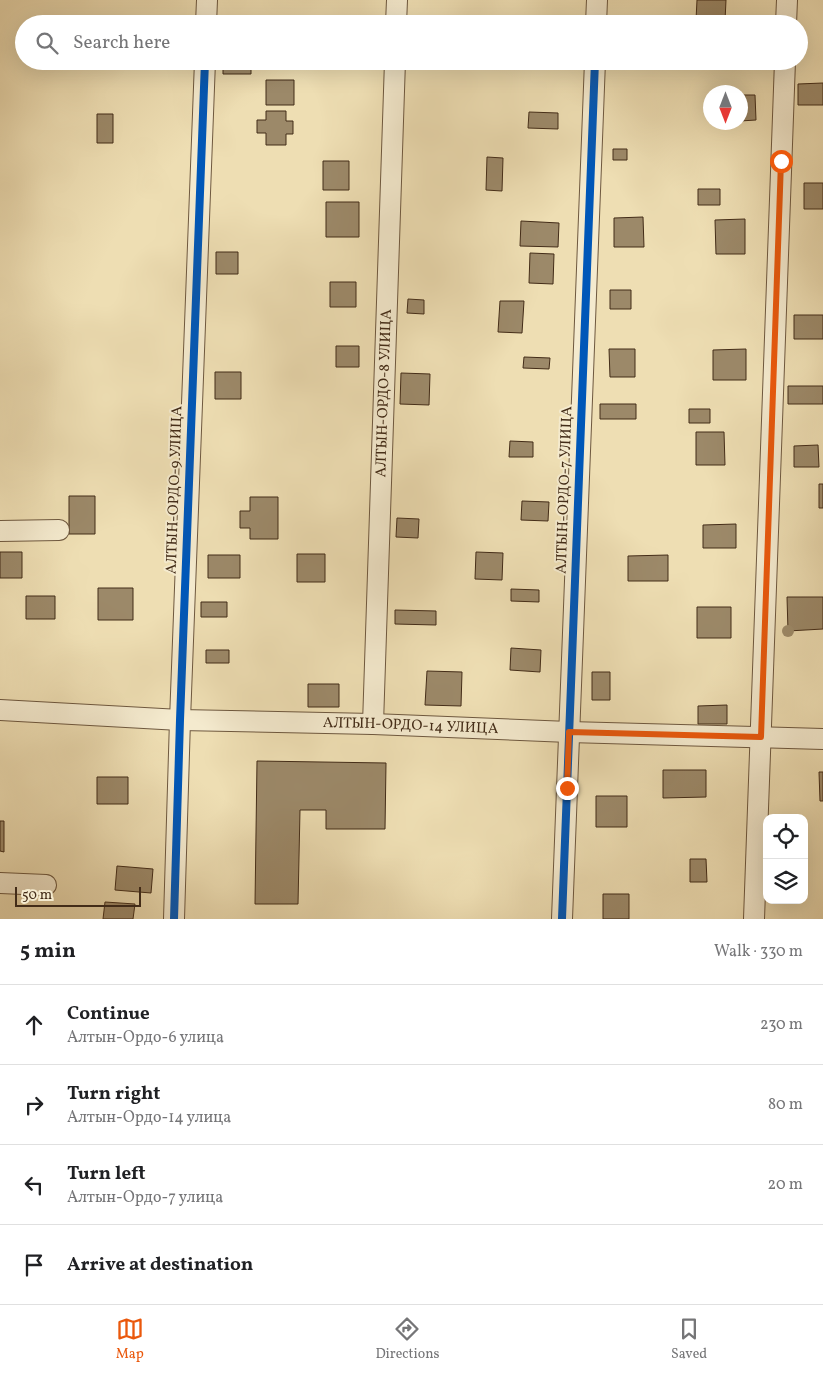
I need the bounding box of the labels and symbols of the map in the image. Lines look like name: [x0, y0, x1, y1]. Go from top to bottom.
north arrow: [703, 85, 748, 130]
route start: [770, 150, 793, 173]
street label: АЛТЫН-ОРДО-8 УЛИЦА: [371, 308, 397, 478]
street label: АЛТЫН-ОРДО-9 УЛИЦА: [162, 405, 188, 575]
street label: АЛТЫН-ОРДО-7 УЛИЦА: [552, 405, 578, 574]
street label: АЛТЫН-ОРДО-14 УЛИЦА: [323, 712, 499, 740]
route end: [556, 777, 579, 800]
scale bar: [15, 884, 141, 907]

